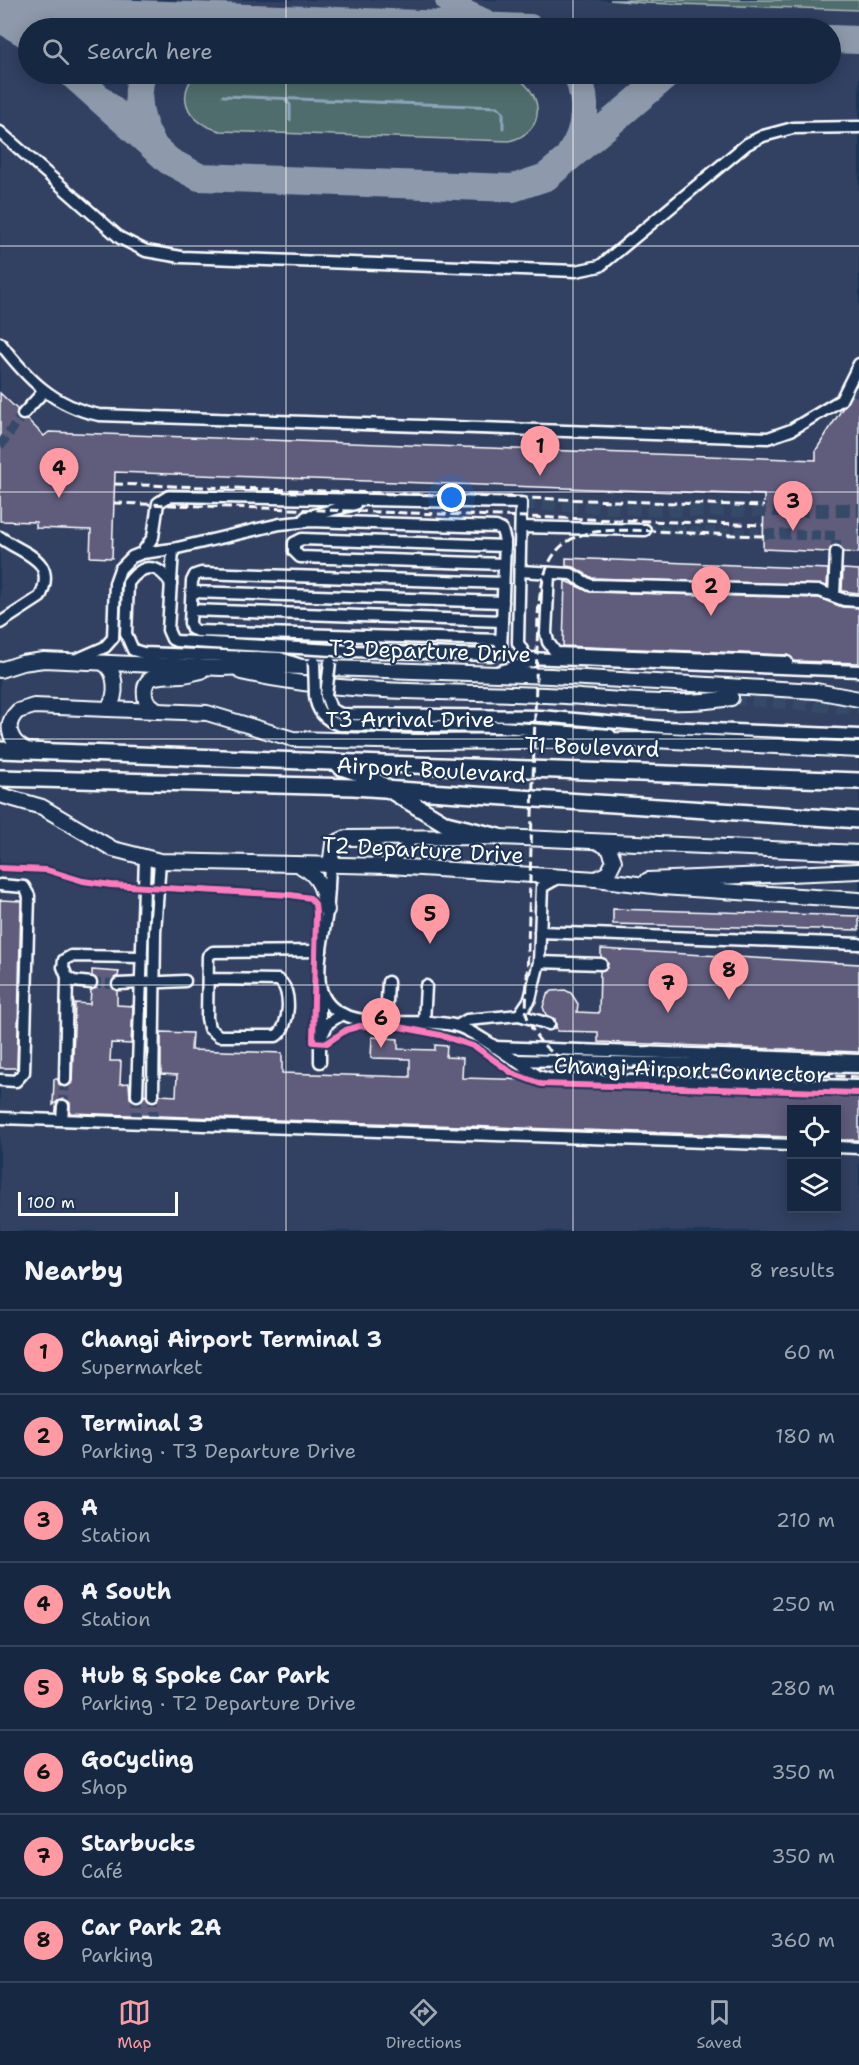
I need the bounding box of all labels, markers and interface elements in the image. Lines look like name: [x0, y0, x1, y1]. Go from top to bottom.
search box: [18, 18, 841, 84]
icon: search: [39, 35, 72, 68]
text: Search here: [87, 37, 213, 66]
pin: 1: [520, 426, 560, 476]
pin: 4: [40, 448, 78, 498]
pin: 3: [774, 482, 812, 531]
your location: [437, 483, 466, 512]
pin: 2: [692, 566, 730, 616]
street label: T3 Departure Drive: [328, 633, 532, 669]
street label: T3 Arrival Drive: [325, 705, 495, 734]
street label: T1 Boulevard: [524, 730, 660, 764]
street label: Airport Boulevard: [336, 751, 526, 789]
street label: T2 Departure Drive: [321, 830, 525, 870]
pin: 5: [410, 894, 450, 944]
pin: 8: [710, 950, 748, 1000]
pin: 7: [648, 964, 688, 1013]
pin: 6: [362, 998, 400, 1048]
street label: Changi Airport Connector: [553, 1051, 827, 1089]
map controls: [787, 1105, 841, 1213]
button: locate: [787, 1105, 841, 1159]
button: layers: [787, 1159, 841, 1213]
scale bar: [18, 1189, 178, 1216]
text: 100 m: [27, 1192, 75, 1213]
text: Nearby: [24, 1253, 123, 1288]
text: 8 results: [749, 1257, 835, 1283]
text: Changi Airport Terminal 3: [81, 1325, 382, 1354]
text: 1: [39, 1339, 48, 1365]
text: 60 m: [783, 1339, 835, 1365]
text: Supermarket: [81, 1354, 203, 1380]
text: Terminal 3: [81, 1409, 203, 1438]
text: 2: [37, 1423, 51, 1449]
text: 180 m: [775, 1423, 835, 1449]
text: Parking · T3 Departure Drive: [81, 1438, 356, 1464]
text: A: [81, 1493, 98, 1522]
text: 3: [37, 1507, 51, 1533]
text: 210 m: [776, 1507, 835, 1533]
text: Station: [81, 1522, 150, 1548]
text: A South: [81, 1577, 171, 1606]
text: 4: [37, 1591, 51, 1617]
text: 250 m: [771, 1591, 835, 1617]
text: Station: [81, 1606, 150, 1632]
text: Hub & Spoke Car Park: [81, 1661, 330, 1690]
text: 5: [37, 1675, 50, 1701]
text: 280 m: [770, 1675, 835, 1701]
text: Parking · T2 Departure Drive: [81, 1690, 356, 1716]
text: GoCycling: [81, 1745, 194, 1774]
text: 6: [37, 1759, 51, 1785]
text: 350 m: [771, 1759, 835, 1785]
text: Shop: [81, 1774, 128, 1800]
text: Starbucks: [81, 1829, 195, 1858]
text: 7: [37, 1843, 51, 1869]
text: 350 m: [771, 1843, 835, 1869]
text: Café: [81, 1858, 123, 1884]
text: Car Park 2A: [81, 1913, 221, 1942]
text: 8: [37, 1927, 51, 1953]
text: 360 m: [770, 1927, 835, 1953]
text: Parking: [81, 1942, 153, 1968]
tab: Map: [117, 1996, 151, 2053]
tab: Directions: [386, 1996, 462, 2053]
tab: Saved: [696, 1996, 742, 2053]

